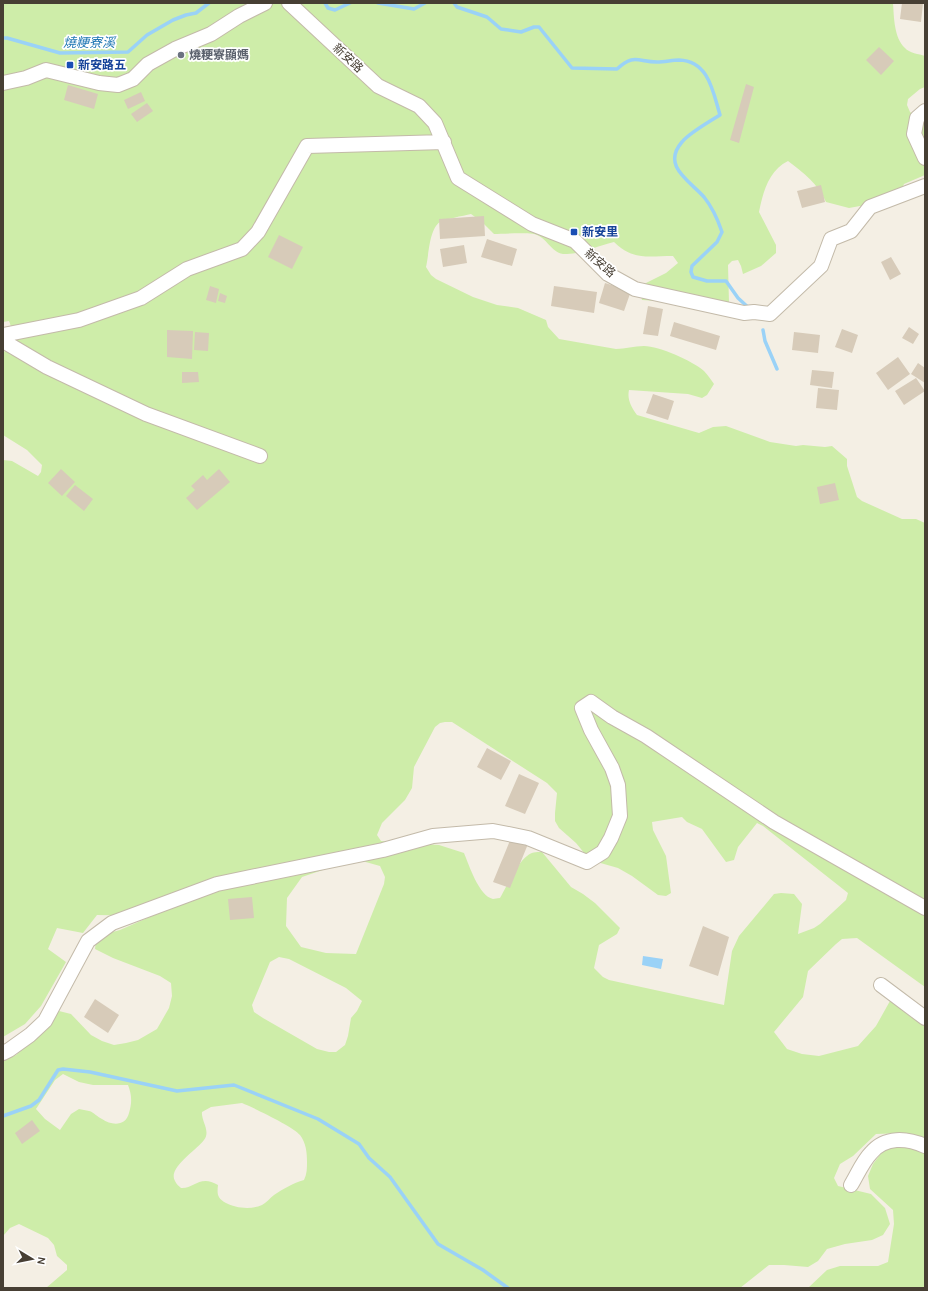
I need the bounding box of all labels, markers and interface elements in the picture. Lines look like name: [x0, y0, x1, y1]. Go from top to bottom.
water label: 燒粳寮溪: [63, 35, 117, 50]
street label: 新安路: [330, 41, 366, 75]
place label: 燒粳寮顯媽: [189, 48, 249, 62]
marker: 燒粳寮顯媽: [176, 50, 186, 60]
place label: 新安路五: [78, 58, 126, 72]
marker: 新安路五: [65, 60, 75, 70]
place label: 新安里: [582, 225, 618, 239]
marker: 新安里: [569, 227, 579, 237]
street label: 新安路: [582, 246, 618, 280]
north arrow: [12, 1239, 52, 1279]
text: N: [34, 1256, 48, 1266]

